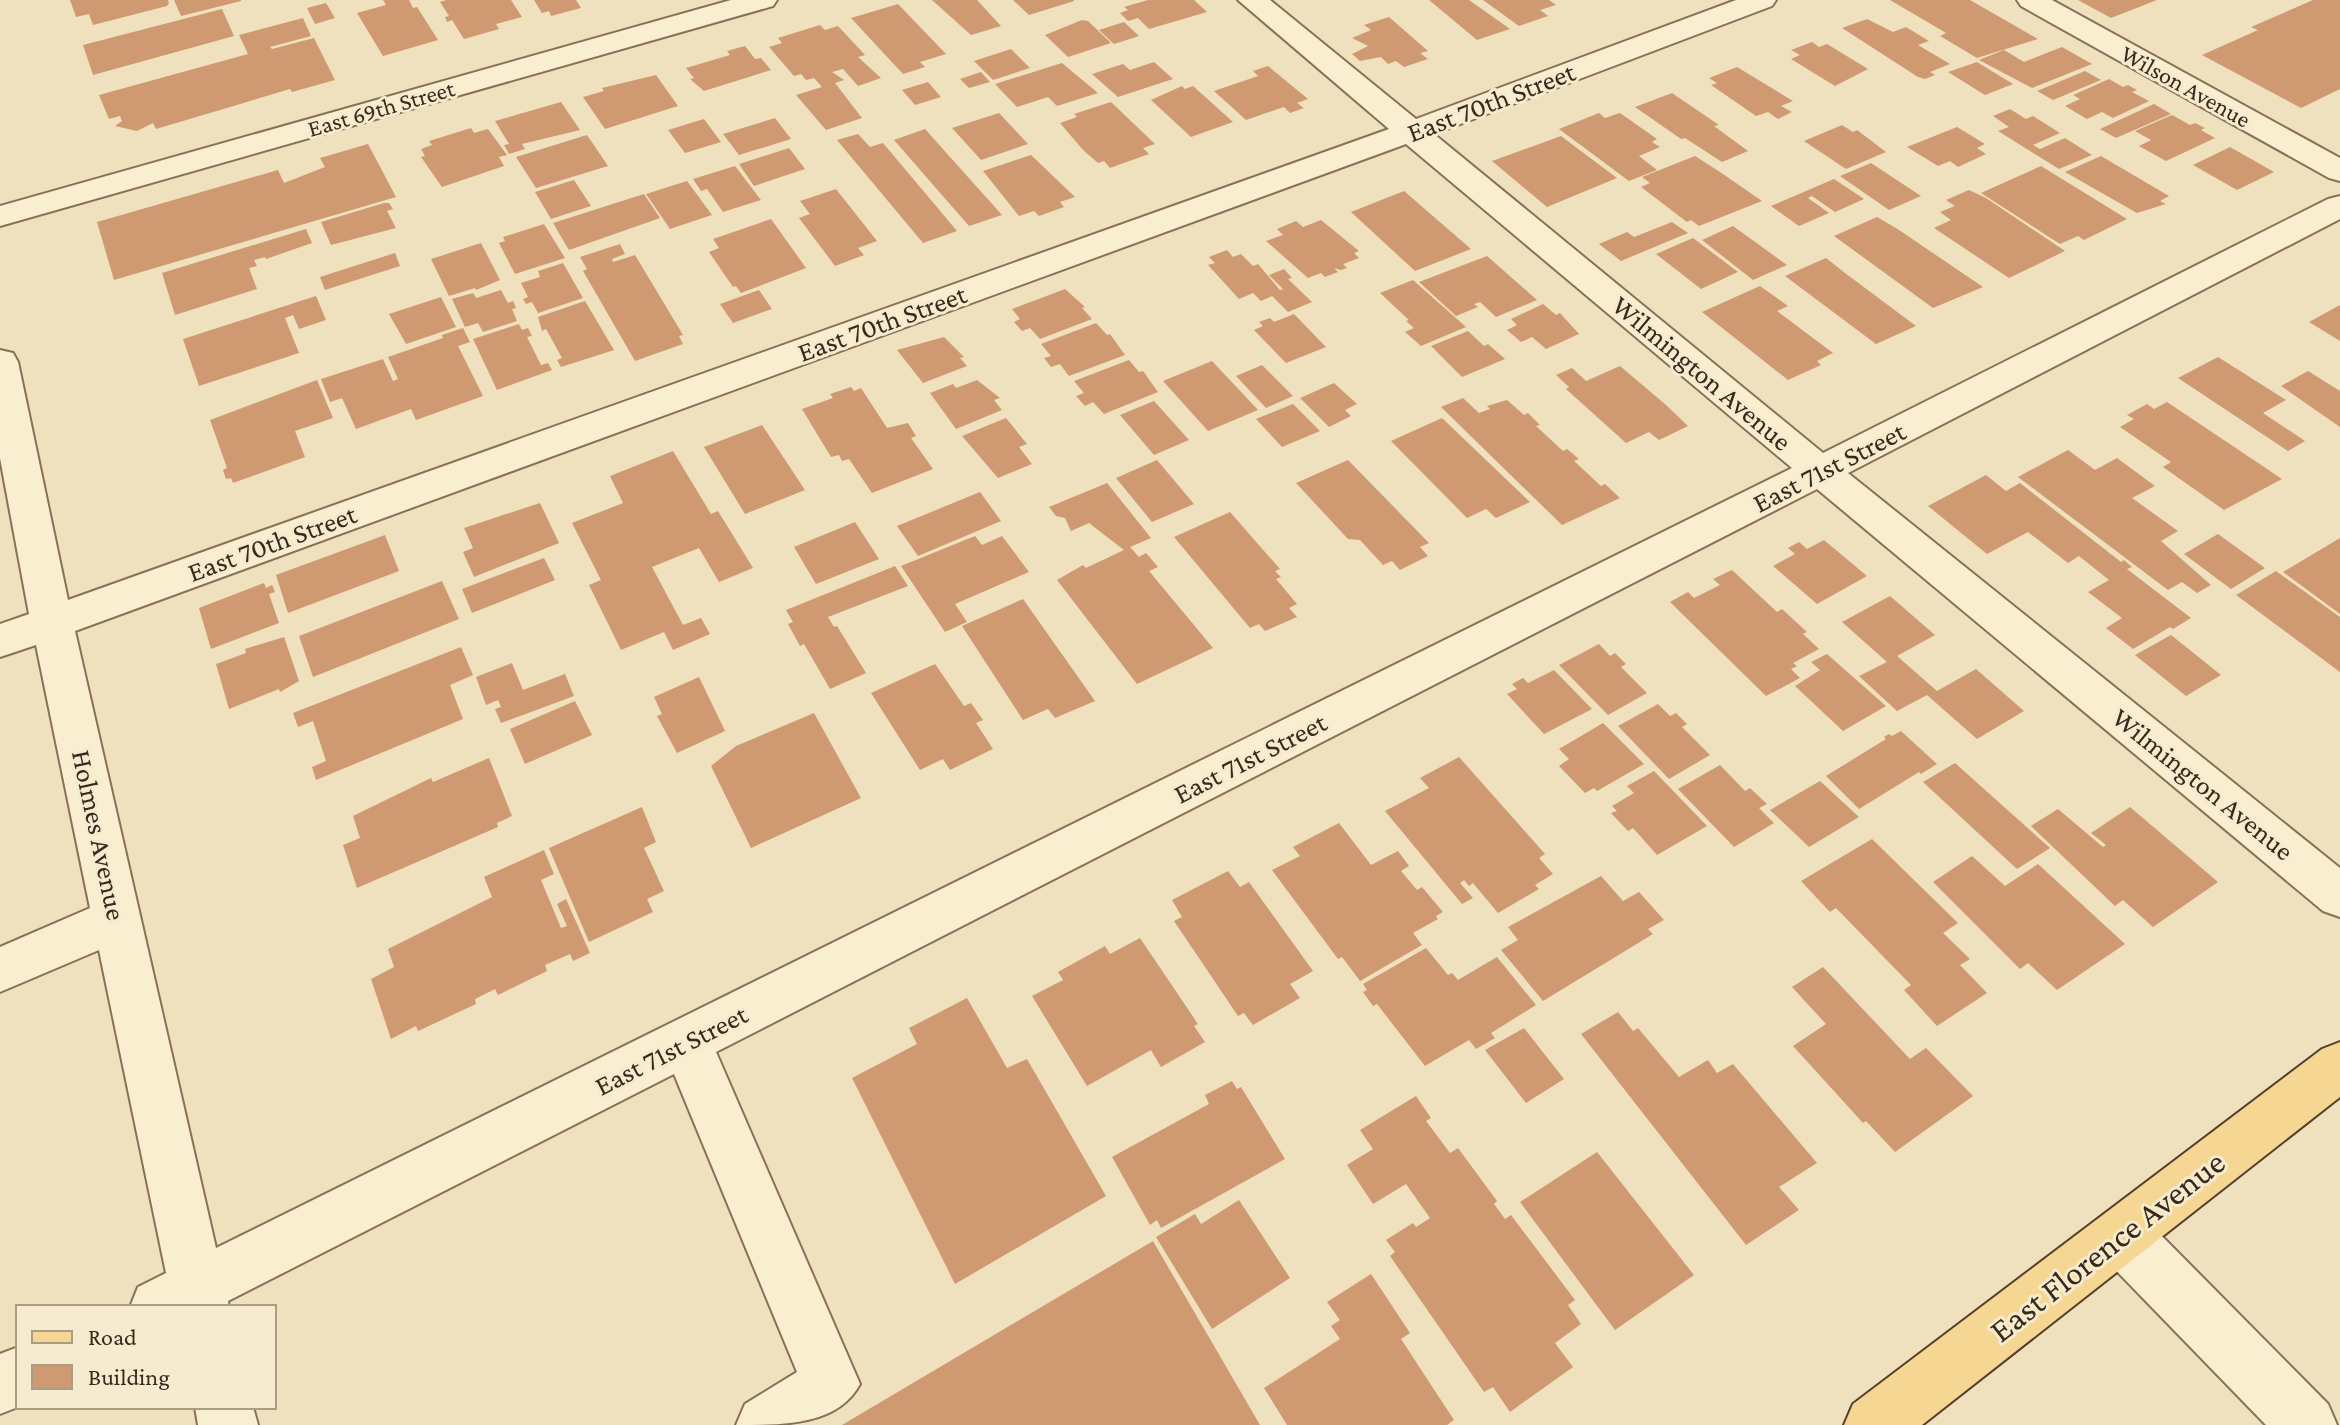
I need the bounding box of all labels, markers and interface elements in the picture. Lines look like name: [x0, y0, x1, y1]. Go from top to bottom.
street label: Wilson Avenue: [2117, 39, 2255, 133]
street label: East 70th Street: [1403, 56, 1580, 148]
street label: East 69th Street: [305, 74, 458, 142]
street label: East 70th Street: [793, 278, 971, 368]
street label: Wilmington Avenue: [1606, 289, 1798, 457]
street label: East 71st Street: [1748, 415, 1911, 519]
street label: East 70th Street: [183, 498, 361, 588]
street label: Wilmington Avenue: [2106, 701, 2300, 867]
street label: East 71st Street: [1169, 706, 1332, 810]
street label: Holmes Avenue: [66, 747, 132, 923]
street label: East 71st Street: [590, 998, 753, 1102]
street label: East Florence Avenue: [1982, 1143, 2232, 1349]
legend: [16, 1305, 276, 1409]
text: Road: [88, 1323, 137, 1350]
text: Building: [88, 1363, 170, 1390]

